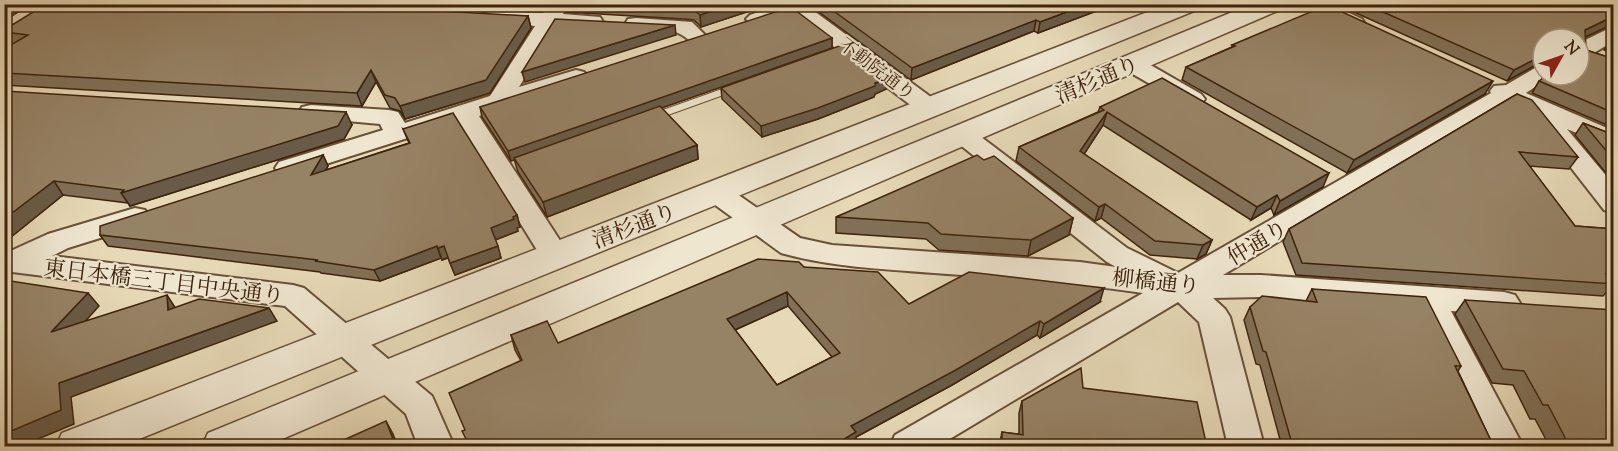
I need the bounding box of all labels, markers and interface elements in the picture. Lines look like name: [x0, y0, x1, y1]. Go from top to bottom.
north arrow: [1531, 27, 1591, 87]
street label: 不動院通り: [832, 33, 920, 108]
text: N: [1558, 37, 1584, 61]
street label: 清杉通り: [1051, 50, 1145, 114]
street label: 清杉通り: [588, 197, 682, 259]
street label: 仲通り: [1222, 214, 1295, 275]
street label: 東日本橋三丁目中央通り: [42, 253, 286, 315]
street label: 柳橋通り: [1110, 263, 1201, 304]

